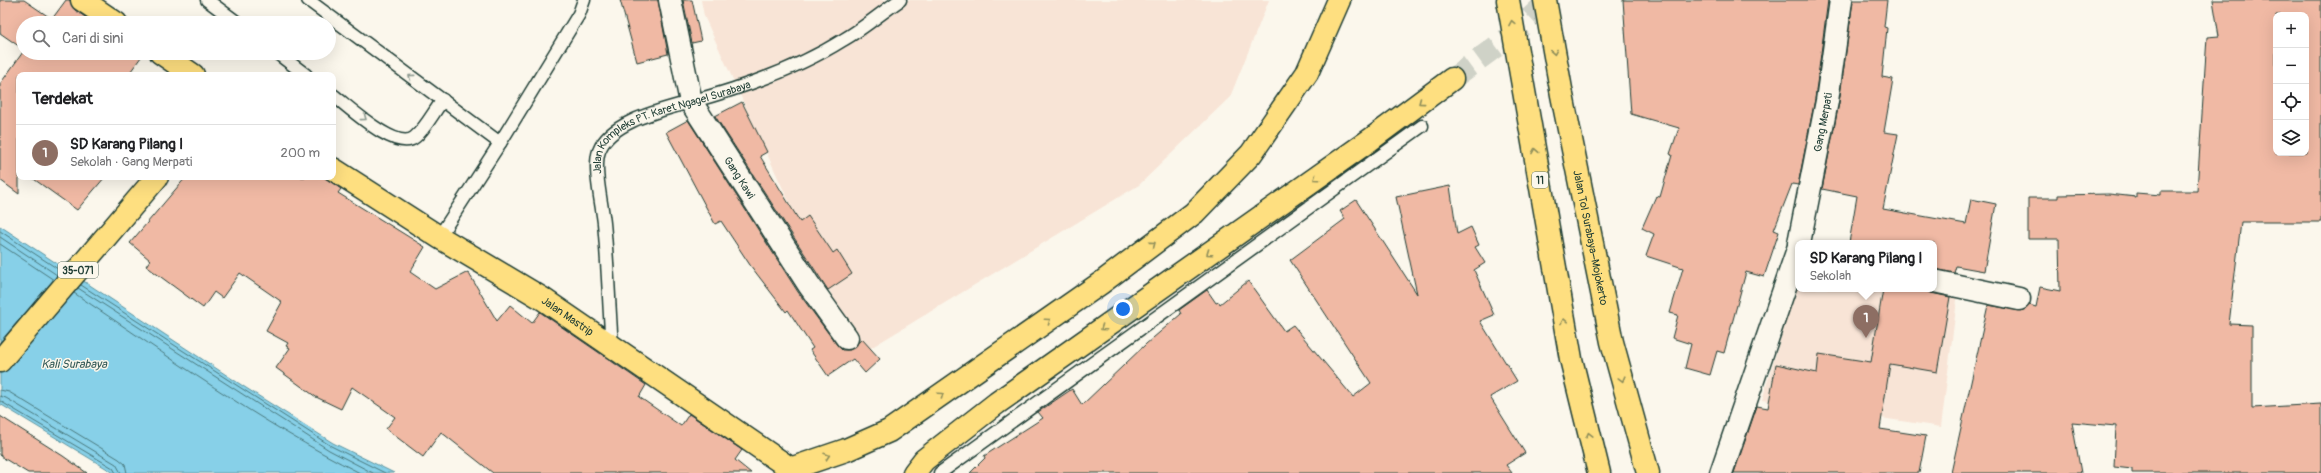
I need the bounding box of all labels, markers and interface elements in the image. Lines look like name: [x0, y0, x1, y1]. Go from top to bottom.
map controls: [2273, 12, 2309, 156]
button: +: [2273, 12, 2309, 48]
search box: [16, 16, 336, 60]
one-way arrow: [1508, 20, 1517, 26]
icon: search: [30, 27, 52, 49]
text: Cari di sini: [62, 29, 123, 48]
button: −: [2273, 48, 2309, 84]
one-way arrow: [1550, 49, 1558, 55]
one-way arrow: [409, 74, 416, 81]
street label: Jalan Kompleks PT. Karet Ngagel Surabaya: [591, 78, 752, 174]
button: locate: [2273, 84, 2309, 120]
text: Terdekat: [32, 88, 93, 109]
street label: Gang Merpati: [1811, 92, 1835, 153]
one-way arrow: [1418, 97, 1425, 104]
one-way arrow: [360, 114, 367, 121]
button: layers: [2273, 120, 2309, 156]
text: SD Karang Pilang I: [70, 135, 183, 154]
text: 1: [42, 145, 48, 161]
text: 200 m: [281, 145, 320, 161]
one-way arrow: [1531, 148, 1539, 154]
text: Sekolah · Gang Merpati: [70, 154, 192, 170]
street label: Gang Kawi: [721, 154, 758, 201]
street label: Jalan Tol Surabaya–Mojokerto: [1570, 169, 1610, 306]
road number: 11: [1532, 172, 1548, 188]
one-way arrow: [1313, 173, 1320, 180]
popup: [1795, 240, 1937, 292]
one-way arrow: [1148, 242, 1155, 249]
one-way arrow: [1206, 248, 1213, 256]
text: SD Karang Pilang I: [1809, 249, 1923, 268]
road number: 35-071: [58, 262, 98, 278]
text: Sekolah: [1809, 268, 1851, 284]
street label: Jalan Mastrip: [539, 294, 596, 339]
your location: [1113, 299, 1133, 319]
pin: 1: [1853, 305, 1879, 338]
one-way arrow: [1560, 318, 1569, 324]
one-way arrow: [1043, 319, 1050, 326]
one-way arrow: [1100, 323, 1107, 331]
water label: Kali Surabaya: [41, 357, 108, 372]
one-way arrow: [1617, 376, 1626, 383]
one-way arrow: [937, 392, 944, 400]
one-way arrow: [1586, 432, 1594, 438]
one-way arrow: [824, 452, 831, 461]

